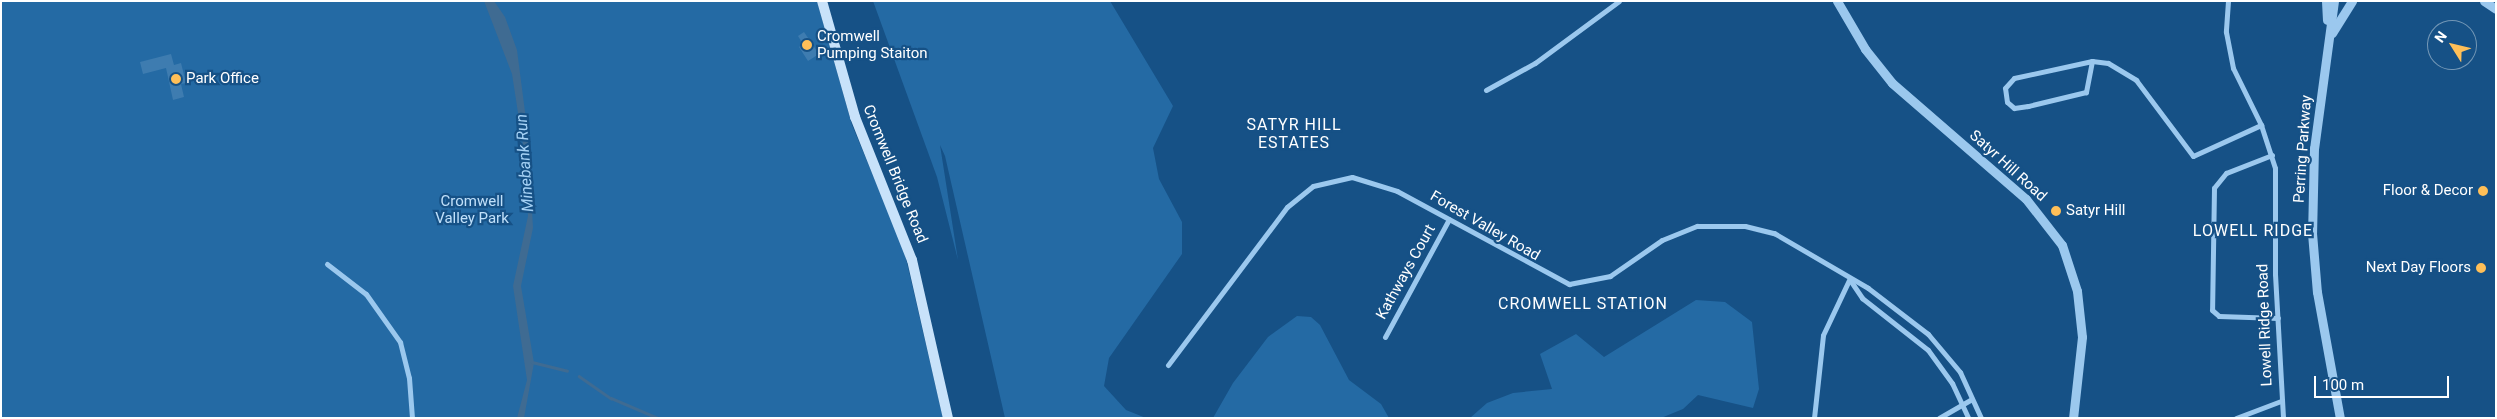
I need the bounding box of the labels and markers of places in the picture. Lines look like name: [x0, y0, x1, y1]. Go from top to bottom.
place label: Cromwell Pumping Staiton: [817, 27, 928, 62]
marker: Cromwell Pumping Staiton: [801, 39, 813, 51]
place label: Park Office: [186, 70, 259, 88]
marker: Park Office: [170, 73, 182, 85]
place label: Floor & Decor: [2383, 182, 2473, 200]
marker: Floor & Decor: [2477, 185, 2489, 197]
place label: Satyr Hill: [2066, 202, 2126, 220]
marker: Satyr Hill: [2050, 205, 2062, 217]
place label: Next Day Floors: [2366, 259, 2471, 277]
marker: Next Day Floors: [2475, 262, 2487, 274]

